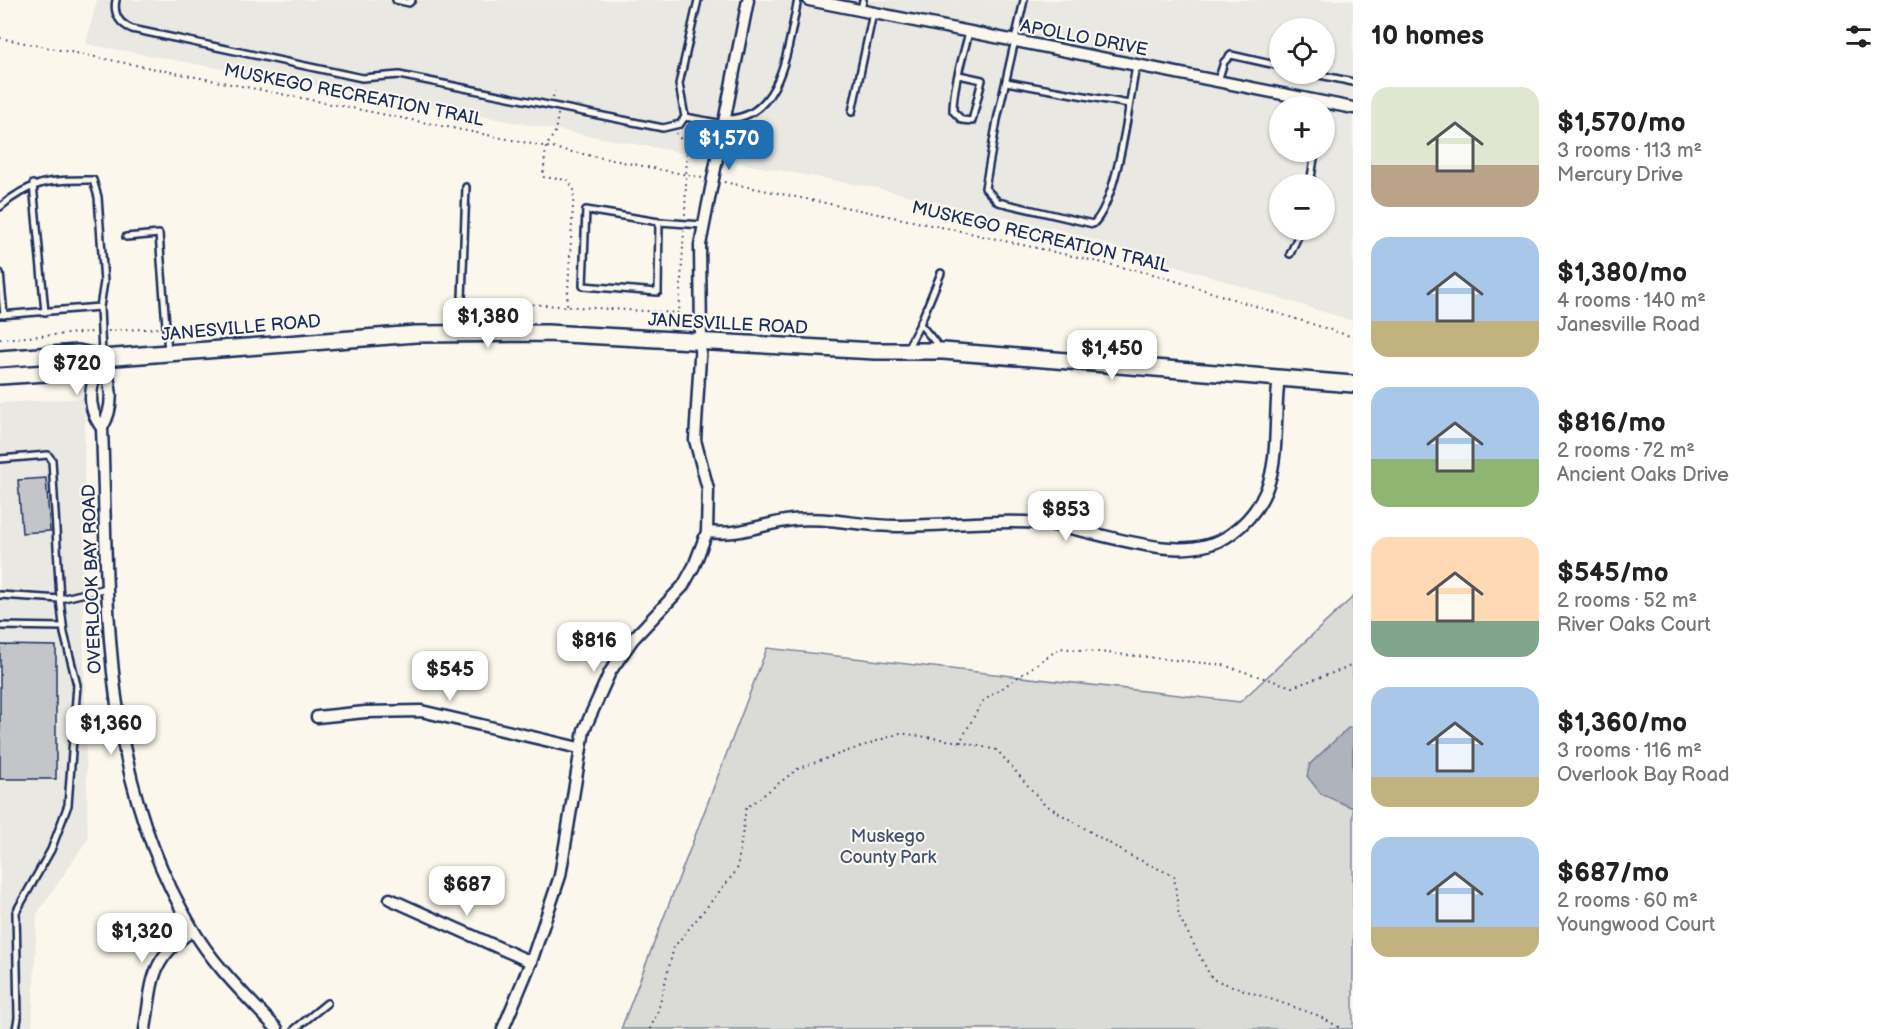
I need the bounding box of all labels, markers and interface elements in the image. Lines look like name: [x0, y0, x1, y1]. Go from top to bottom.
street label: APOLLO DRIVE: [1019, 15, 1150, 61]
map controls: [1269, 18, 1335, 240]
button: locate: [1269, 18, 1335, 84]
icon: filters: [1842, 20, 1875, 53]
text: 10 homes: [1371, 21, 1484, 52]
street label: MUSKEGO RECREATION TRAIL: [222, 59, 486, 131]
button: +: [1269, 96, 1335, 162]
text: $1,570/mo: [1557, 108, 1686, 139]
icon: home: [1419, 111, 1491, 183]
pin: $1,570: [680, 120, 778, 171]
text: $1,570: [698, 127, 760, 151]
text: 3 rooms · 113 m²: [1557, 139, 1702, 163]
text: Mercury Drive: [1557, 163, 1683, 187]
button: −: [1269, 174, 1335, 240]
street label: MUSKEGO RECREATION TRAIL: [910, 197, 1173, 277]
text: $1,380/mo: [1557, 258, 1687, 289]
icon: home: [1419, 261, 1491, 333]
text: 4 rooms · 140 m²: [1557, 289, 1706, 313]
pin: $1,380: [439, 298, 537, 349]
text: $1,380: [457, 305, 519, 329]
street label: JANESVILLE ROAD: [648, 309, 808, 339]
street label: JANESVILLE ROAD: [160, 311, 322, 345]
text: Janesville Road: [1557, 313, 1700, 337]
pin: $1,450: [1063, 330, 1161, 381]
text: $1,450: [1081, 337, 1143, 361]
pin: $720: [41, 345, 113, 396]
text: $720: [53, 352, 101, 376]
text: $816/mo: [1557, 408, 1666, 439]
icon: home: [1419, 411, 1491, 483]
text: 2 rooms · 72 m²: [1557, 439, 1695, 463]
text: Ancient Oaks Drive: [1557, 463, 1729, 487]
street label: OVERLOOK BAY ROAD: [78, 484, 106, 674]
pin: $853: [1030, 491, 1102, 542]
text: $853: [1042, 498, 1090, 522]
text: $545/mo: [1557, 558, 1669, 589]
icon: home: [1419, 561, 1491, 633]
text: 2 rooms · 52 m²: [1557, 589, 1697, 613]
text: River Oaks Court: [1557, 613, 1711, 637]
pin: $816: [558, 622, 630, 673]
text: $816: [571, 629, 617, 653]
pin: $545: [414, 651, 486, 702]
text: $545: [426, 658, 474, 682]
pin: $1,360: [62, 705, 160, 756]
text: $1,360/mo: [1557, 708, 1687, 739]
icon: home: [1419, 711, 1491, 783]
text: $1,360: [80, 712, 142, 736]
text: 3 rooms · 116 m²: [1557, 739, 1702, 763]
text: Overlook Bay Road: [1557, 763, 1729, 787]
park label: Muskego County Park: [840, 826, 936, 868]
text: $687/mo: [1557, 858, 1669, 889]
icon: home: [1419, 861, 1491, 933]
pin: $687: [431, 866, 503, 917]
text: $687: [443, 873, 491, 897]
text: 2 rooms · 60 m²: [1557, 889, 1698, 913]
pin: $1,320: [93, 913, 191, 964]
text: Youngwood Court: [1557, 913, 1715, 937]
text: $1,320: [111, 920, 173, 944]

